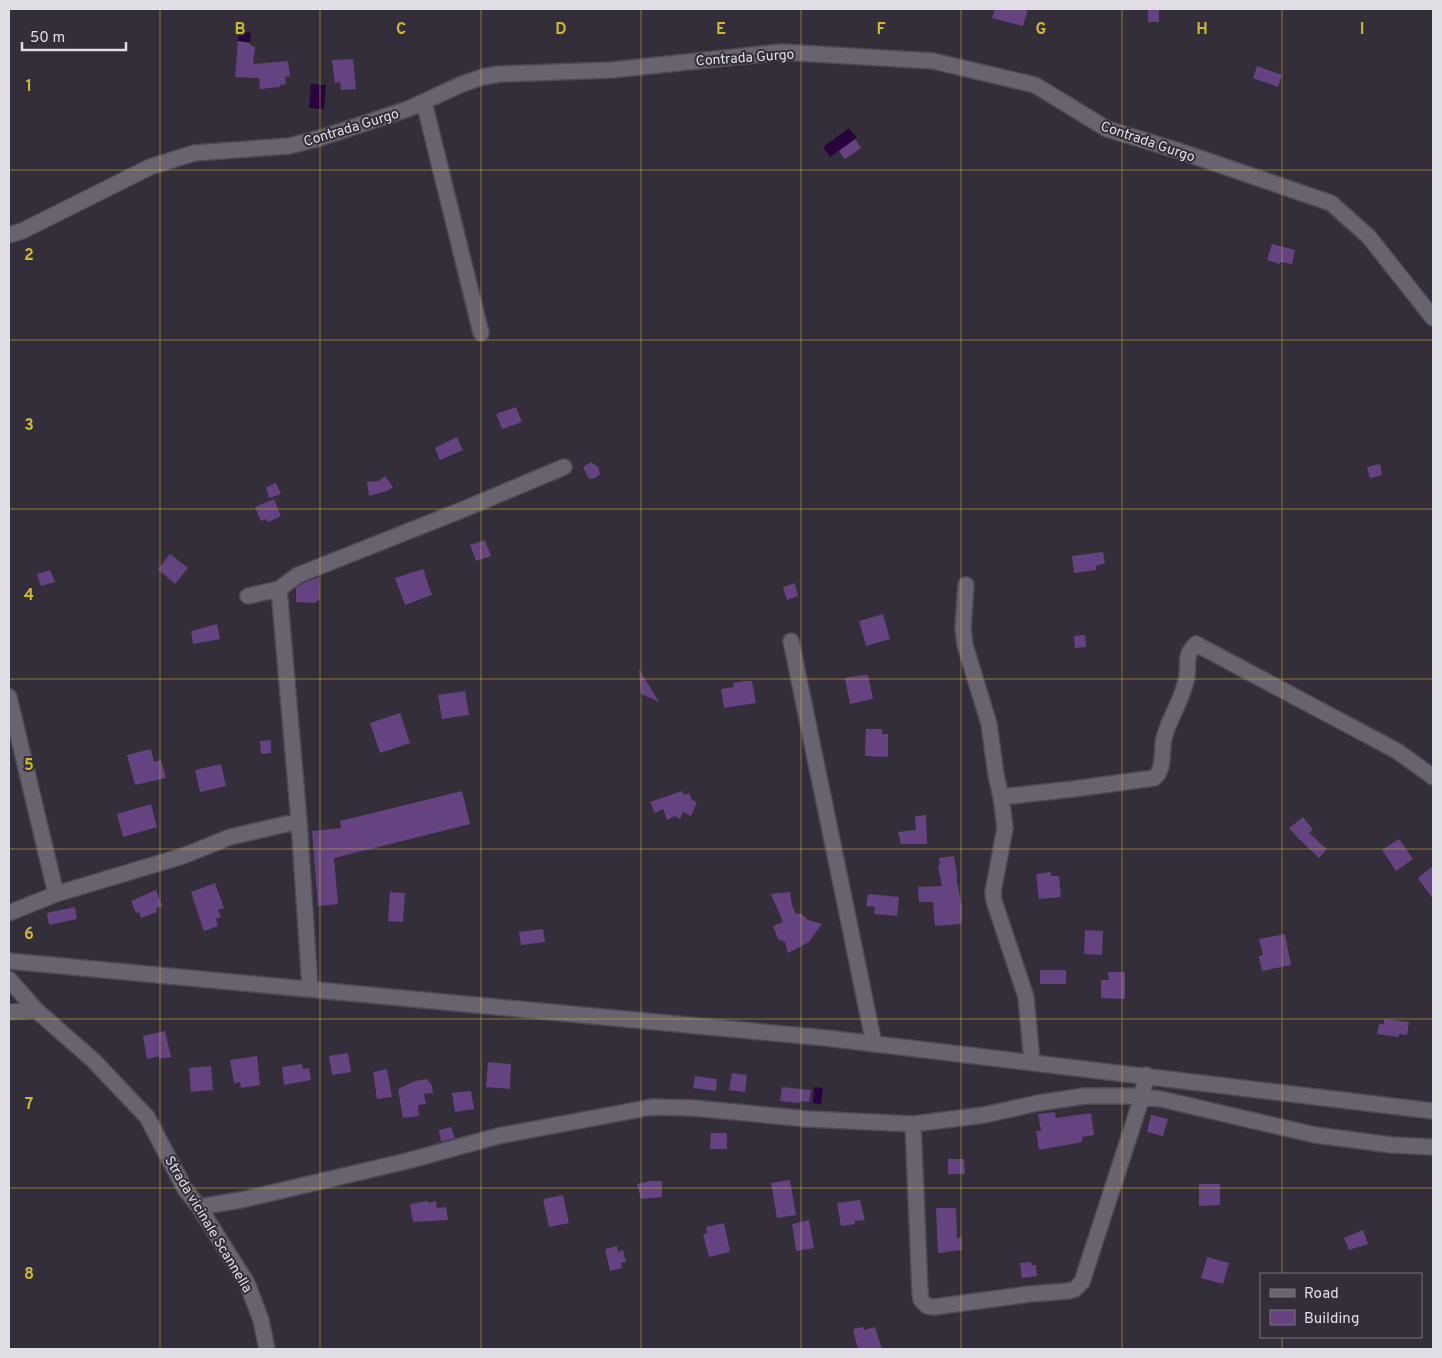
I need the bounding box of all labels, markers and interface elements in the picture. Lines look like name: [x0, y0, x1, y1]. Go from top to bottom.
scale bar: [22, 20, 126, 52]
text: B: [234, 20, 246, 40]
text: C: [396, 20, 406, 40]
text: D: [555, 20, 567, 40]
text: E: [716, 20, 726, 40]
text: F: [876, 20, 886, 40]
text: G: [1036, 20, 1046, 40]
text: H: [1196, 20, 1208, 40]
text: I: [1360, 20, 1364, 40]
text: 50 m: [30, 29, 65, 48]
street label: Contrada Gurgo: [695, 47, 795, 70]
text: 1: [26, 77, 32, 97]
street label: Contrada Gurgo: [302, 106, 401, 151]
street label: Contrada Gurgo: [1098, 118, 1197, 167]
text: 2: [24, 246, 34, 266]
text: 3: [24, 416, 34, 436]
text: 4: [24, 586, 34, 606]
text: 5: [24, 756, 34, 776]
text: 6: [24, 925, 34, 945]
text: 7: [25, 1095, 33, 1115]
street label: Strada vicinale Scannella: [160, 1153, 255, 1296]
text: 8: [24, 1265, 34, 1285]
legend: [1260, 1273, 1422, 1338]
text: Road: [1304, 1285, 1339, 1304]
text: Building: [1304, 1310, 1359, 1329]

